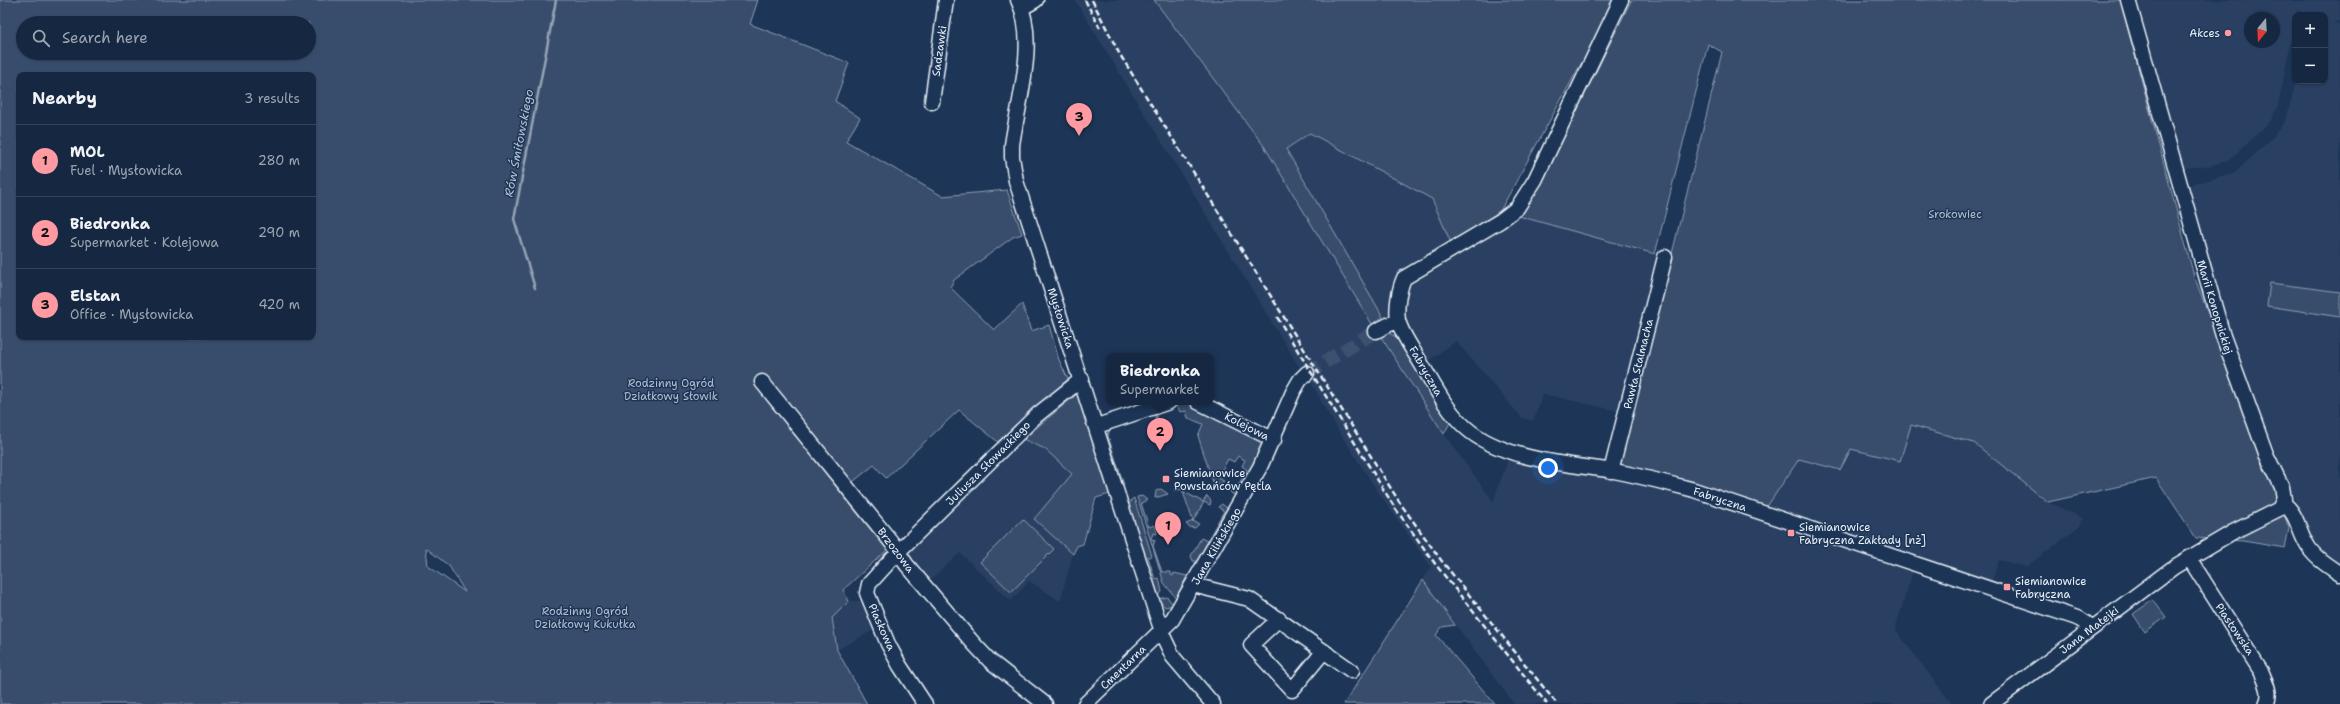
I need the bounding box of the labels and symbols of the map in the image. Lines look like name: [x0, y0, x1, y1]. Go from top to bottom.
north arrow: [2244, 12, 2280, 48]
street label: Sadzawki: [929, 25, 950, 77]
place label: Akces: [2189, 26, 2220, 41]
marker: Akces: [2223, 28, 2233, 38]
water label: Rów Śmiłowskiego: [501, 88, 537, 198]
pin: 3: [1066, 103, 1092, 136]
park label: Srokowiec: [1928, 207, 1982, 222]
street label: Marii Konopnickiej: [2193, 258, 2236, 356]
street label: Mysłowicka: [1044, 286, 1077, 351]
street label: Pawła Stalmacha: [1620, 317, 1657, 411]
street label: Fabryczna: [1405, 344, 1446, 399]
park label: Rodzinny Ogród Działkowy Słowik: [624, 376, 718, 404]
street label: Kolejowa: [1222, 409, 1272, 444]
street label: Juliusza Słowackiego: [943, 418, 1034, 509]
pin: 2: [1147, 418, 1173, 451]
your location: [1538, 458, 1558, 478]
place label: Siemianowice Powstańców Pętla: [1174, 466, 1271, 494]
marker: Siemianowice Powstańców Pętla: [1161, 474, 1171, 484]
street label: Fabryczna: [1691, 484, 1749, 515]
street label: Jana Kilińskiego: [1188, 504, 1245, 588]
pin: 1: [1155, 512, 1181, 545]
place label: Siemianowice Fabryczna Zakłady [nż]: [1799, 520, 1926, 548]
street label: Brzozowa: [874, 525, 918, 576]
marker: Siemianowice Fabryczna Zakłady [nż]: [1786, 528, 1796, 538]
place label: Siemianowice Fabryczna: [2015, 574, 2087, 602]
marker: Siemianowice Fabryczna: [2002, 582, 2012, 592]
street label: Piastowska: [2212, 600, 2258, 658]
street label: Piaskowa: [865, 601, 899, 653]
street label: Jana Matejki: [2057, 603, 2122, 658]
park label: Rodzinny Ogród Działkowy Kukułka: [535, 604, 636, 632]
street label: Cmentarna: [1097, 642, 1150, 693]

